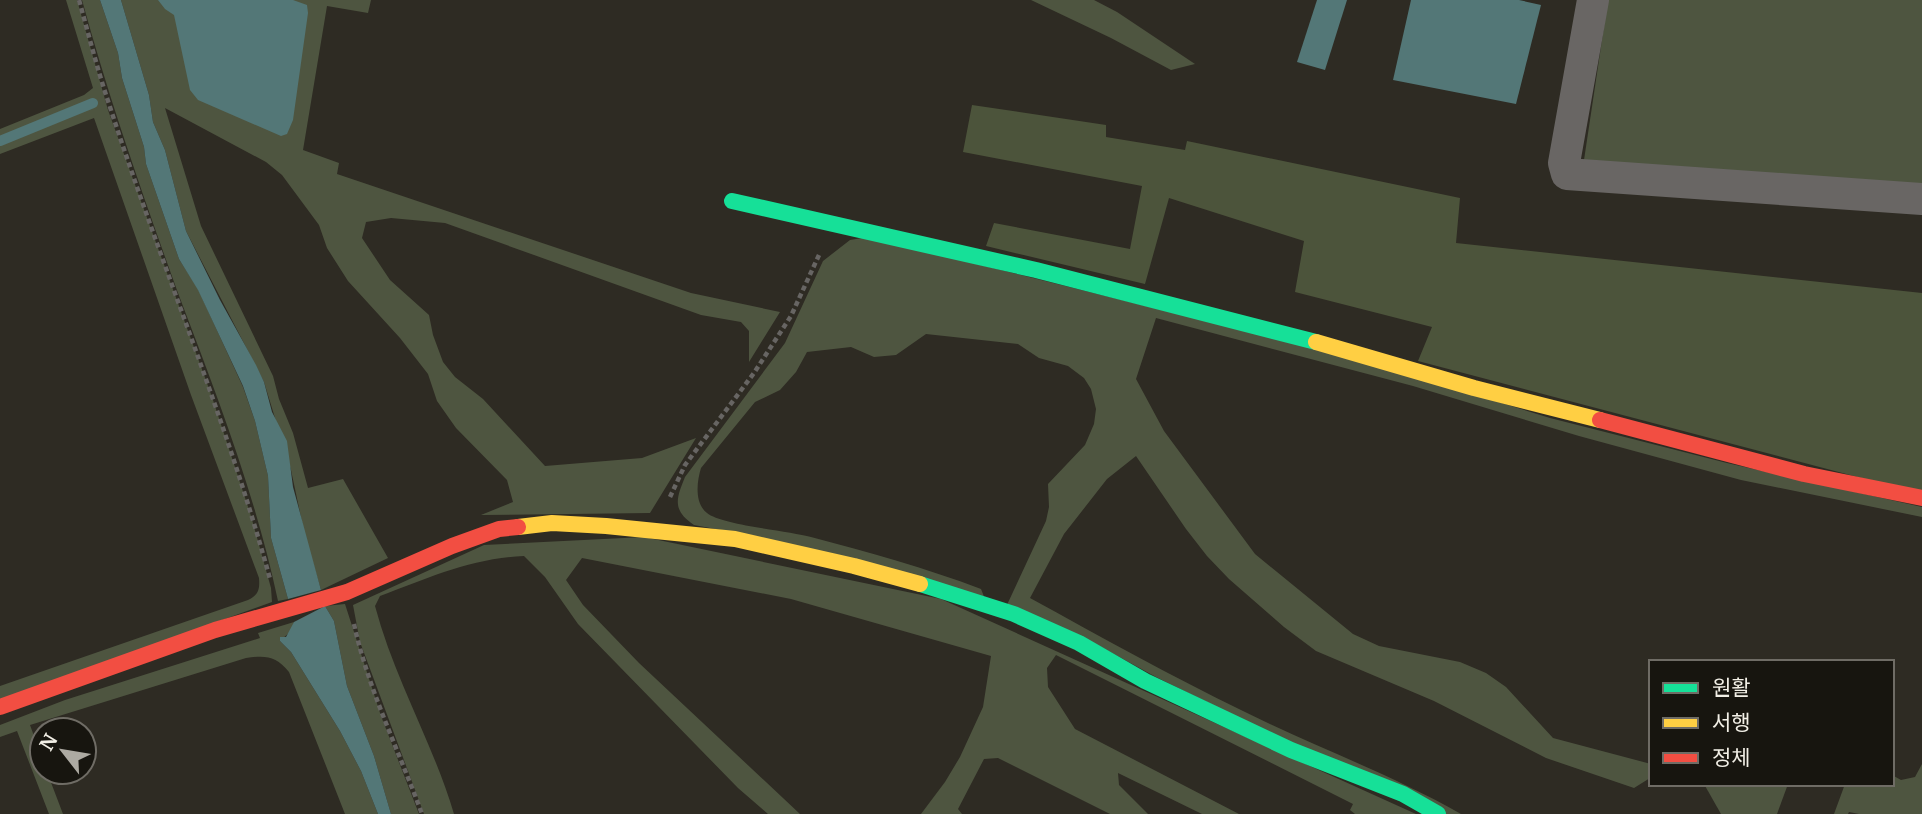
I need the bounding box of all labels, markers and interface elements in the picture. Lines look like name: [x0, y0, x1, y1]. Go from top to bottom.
legend: [1649, 660, 1894, 786]
text: 원활: [1712, 674, 1751, 701]
text: 서행: [1712, 709, 1751, 736]
north arrow: [28, 716, 98, 786]
text: N: [34, 730, 63, 755]
text: 정체: [1712, 744, 1751, 771]

